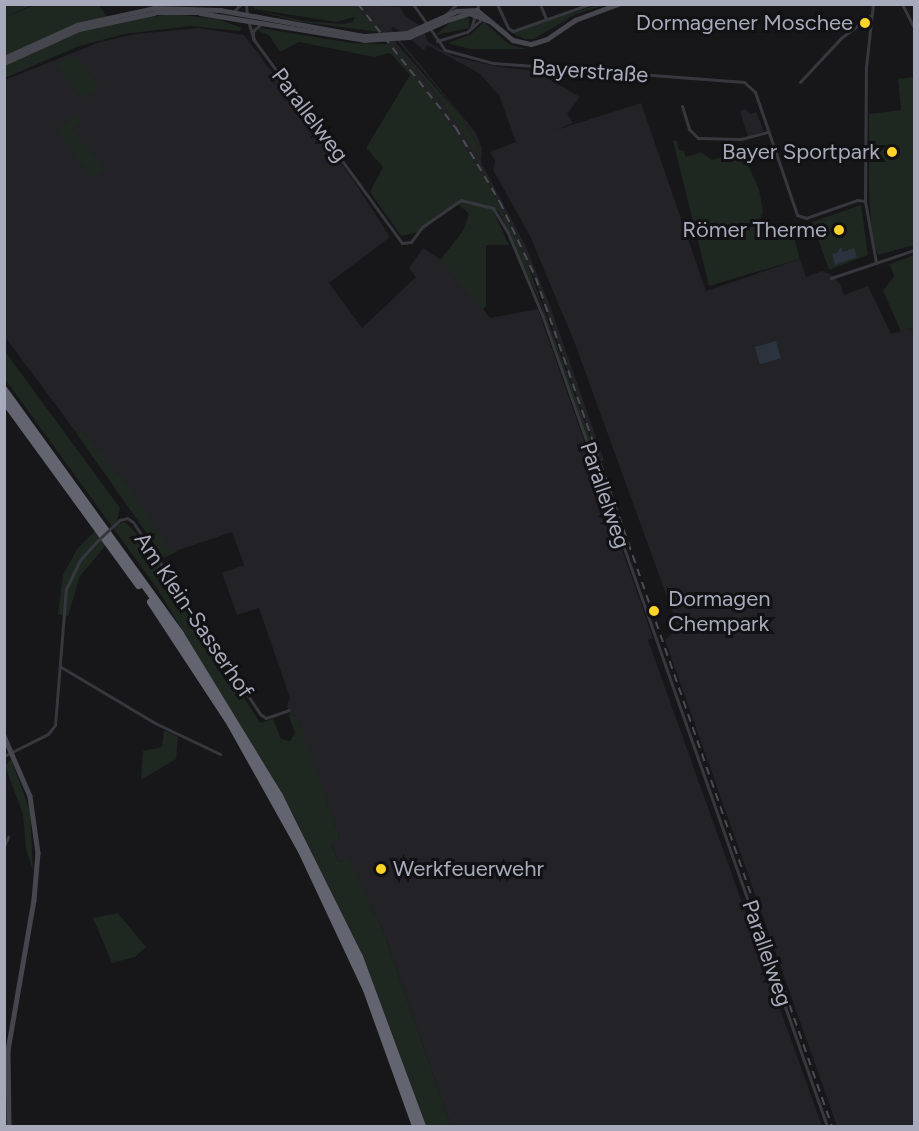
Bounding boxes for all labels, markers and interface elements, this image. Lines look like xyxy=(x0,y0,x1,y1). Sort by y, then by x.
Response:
place label: Dormagener Moschee xyxy=(636,10,853,36)
marker: Dormagener Moschee xyxy=(858,16,872,30)
street label: Bayerstraße xyxy=(531,54,649,88)
street label: Parallelweg xyxy=(266,63,354,167)
place label: Bayer Sportpark xyxy=(722,139,880,165)
marker: Bayer Sportpark xyxy=(885,145,899,159)
place label: Römer Therme xyxy=(682,217,827,243)
marker: Römer Therme xyxy=(832,223,846,237)
street label: Parallelweg xyxy=(574,438,636,552)
street label: Am Klein-Sasserhof xyxy=(129,527,259,703)
place label: Dormagen Chempark xyxy=(668,585,770,636)
marker: Dormagen Chempark xyxy=(645,602,663,620)
place label: Werkfeuerwehr xyxy=(393,856,544,882)
marker: Werkfeuerwehr xyxy=(374,862,388,876)
street label: Parallelweg xyxy=(736,896,798,1010)

